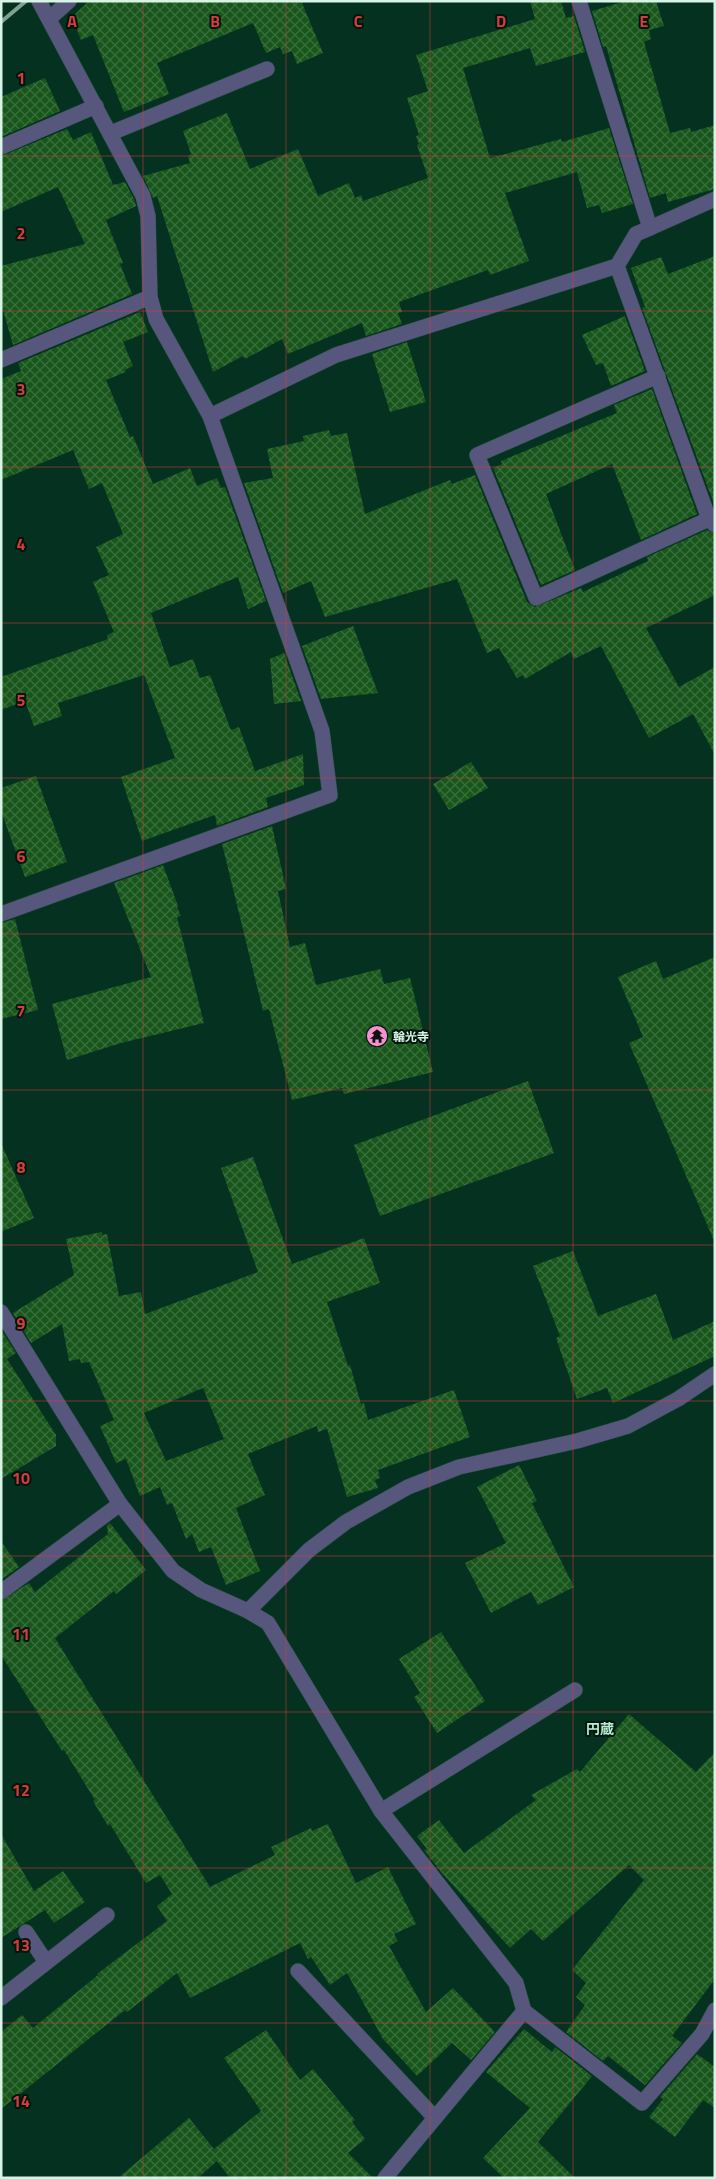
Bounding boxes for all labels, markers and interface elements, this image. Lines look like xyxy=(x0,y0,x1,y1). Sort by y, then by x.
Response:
text: A xyxy=(67,9,77,33)
text: B xyxy=(210,9,220,33)
text: C xyxy=(354,9,363,33)
text: D xyxy=(496,9,506,33)
text: E xyxy=(640,9,649,33)
text: 1 xyxy=(17,66,25,90)
text: 2 xyxy=(17,221,25,245)
text: 3 xyxy=(17,377,25,401)
text: 4 xyxy=(17,532,26,556)
text: 5 xyxy=(17,688,26,712)
text: 6 xyxy=(17,844,26,868)
text: 7 xyxy=(17,999,25,1023)
temple icon: 輪光寺 xyxy=(365,1024,389,1048)
place label: 輪光寺 xyxy=(393,1027,429,1046)
text: 8 xyxy=(17,1155,26,1179)
text: 9 xyxy=(17,1311,26,1335)
text: 10 xyxy=(12,1466,30,1490)
text: 11 xyxy=(12,1622,30,1646)
district label: 円蔵 xyxy=(586,1718,614,1739)
text: 12 xyxy=(12,1778,30,1802)
text: 13 xyxy=(12,1933,30,1957)
text: 14 xyxy=(12,2089,30,2113)

